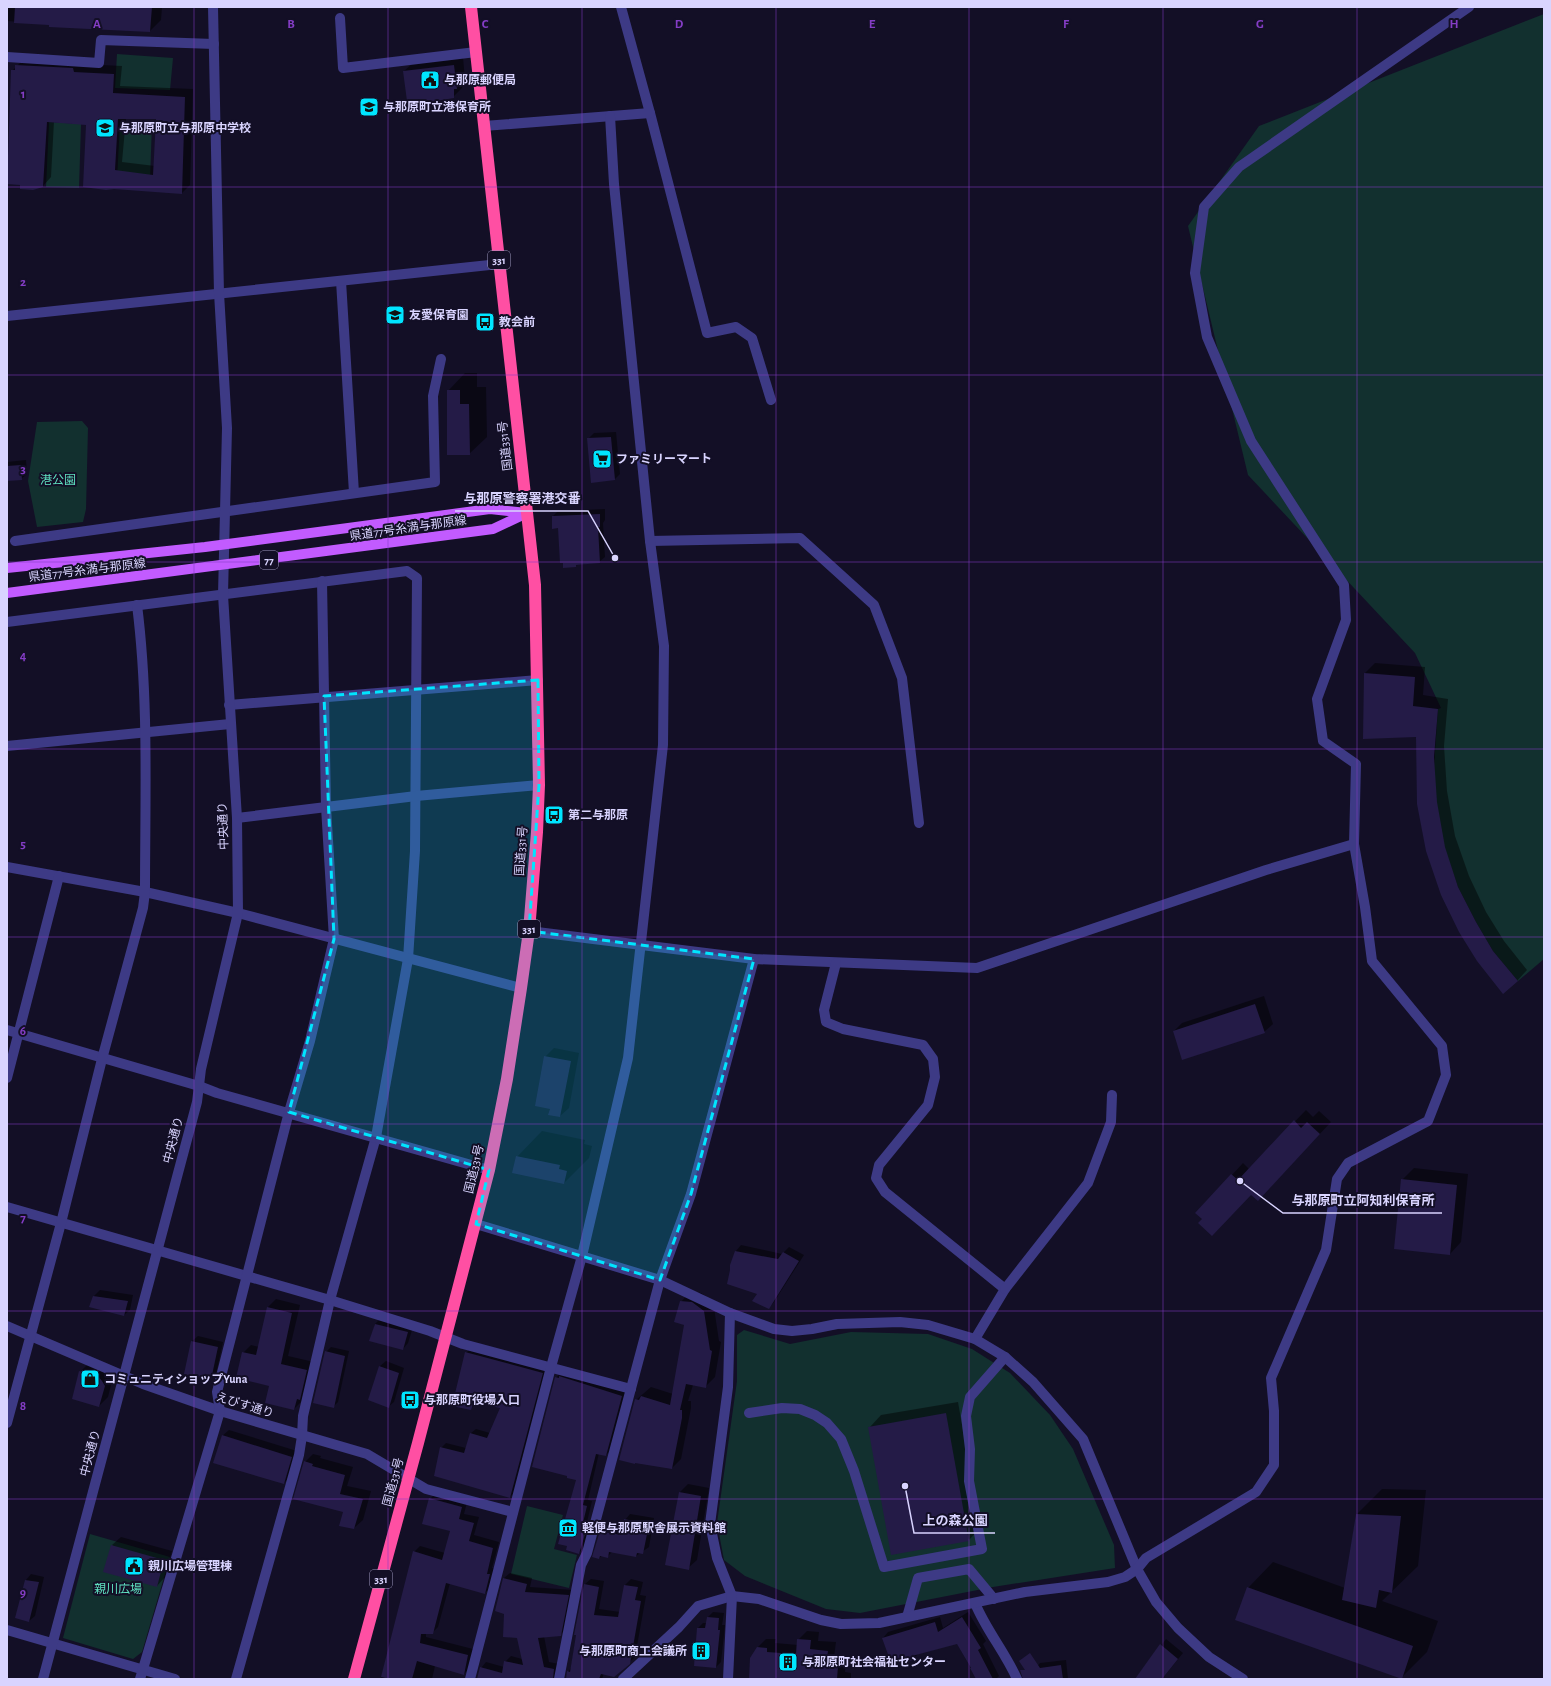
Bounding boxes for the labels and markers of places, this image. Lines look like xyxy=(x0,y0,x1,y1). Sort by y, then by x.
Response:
public building icon: 与那原郵便局 xyxy=(419,69,441,91)
place label: 与那原郵便局 xyxy=(444,73,516,86)
school or university icon: 与那原町立港保育所 xyxy=(358,96,380,118)
place label: 与那原町立港保育所 xyxy=(383,100,491,113)
school or university icon: 与那原町立与那原中学校 xyxy=(94,117,116,139)
place label: 与那原町立与那原中学校 xyxy=(119,121,251,134)
school or university icon: 友愛保育園 xyxy=(384,304,406,326)
place label: 友愛保育園 xyxy=(409,308,469,321)
bus stop icon: 教会前 xyxy=(474,311,496,333)
place label: 教会前 xyxy=(499,315,535,328)
supermarket icon: ファミリーマート xyxy=(591,448,613,470)
place label: ファミリーマート xyxy=(616,453,712,465)
callout: 与那原警察署港交番 xyxy=(455,486,588,511)
bus stop icon: 第二与那原 xyxy=(543,804,565,826)
place label: 第二与那原 xyxy=(568,808,628,821)
callout: 与那原町立阿知利保育所 xyxy=(1283,1188,1442,1213)
shop icon: コミュニティショップYuna xyxy=(79,1368,101,1390)
place label: コミュニティショップYuna xyxy=(104,1373,248,1385)
bus stop icon: 与那原町役場入口 xyxy=(399,1389,421,1411)
place label: 与那原町役場入口 xyxy=(424,1393,520,1406)
callout: 上の森公園 xyxy=(914,1508,995,1533)
museum icon: 軽便与那原駅舎展示資料館 xyxy=(557,1517,579,1539)
place label: 軽便与那原駅舎展示資料館 xyxy=(582,1521,726,1534)
public building icon: 親川広場管理棟 xyxy=(123,1555,145,1577)
place label: 親川広場管理棟 xyxy=(148,1559,232,1572)
building icon: 与那原町商工会議所 xyxy=(690,1640,712,1662)
place label: 与那原町商工会議所 xyxy=(579,1644,687,1657)
building icon: 与那原町社会福祉センター xyxy=(777,1651,799,1673)
place label: 与那原町社会福祉センター xyxy=(802,1655,946,1668)

